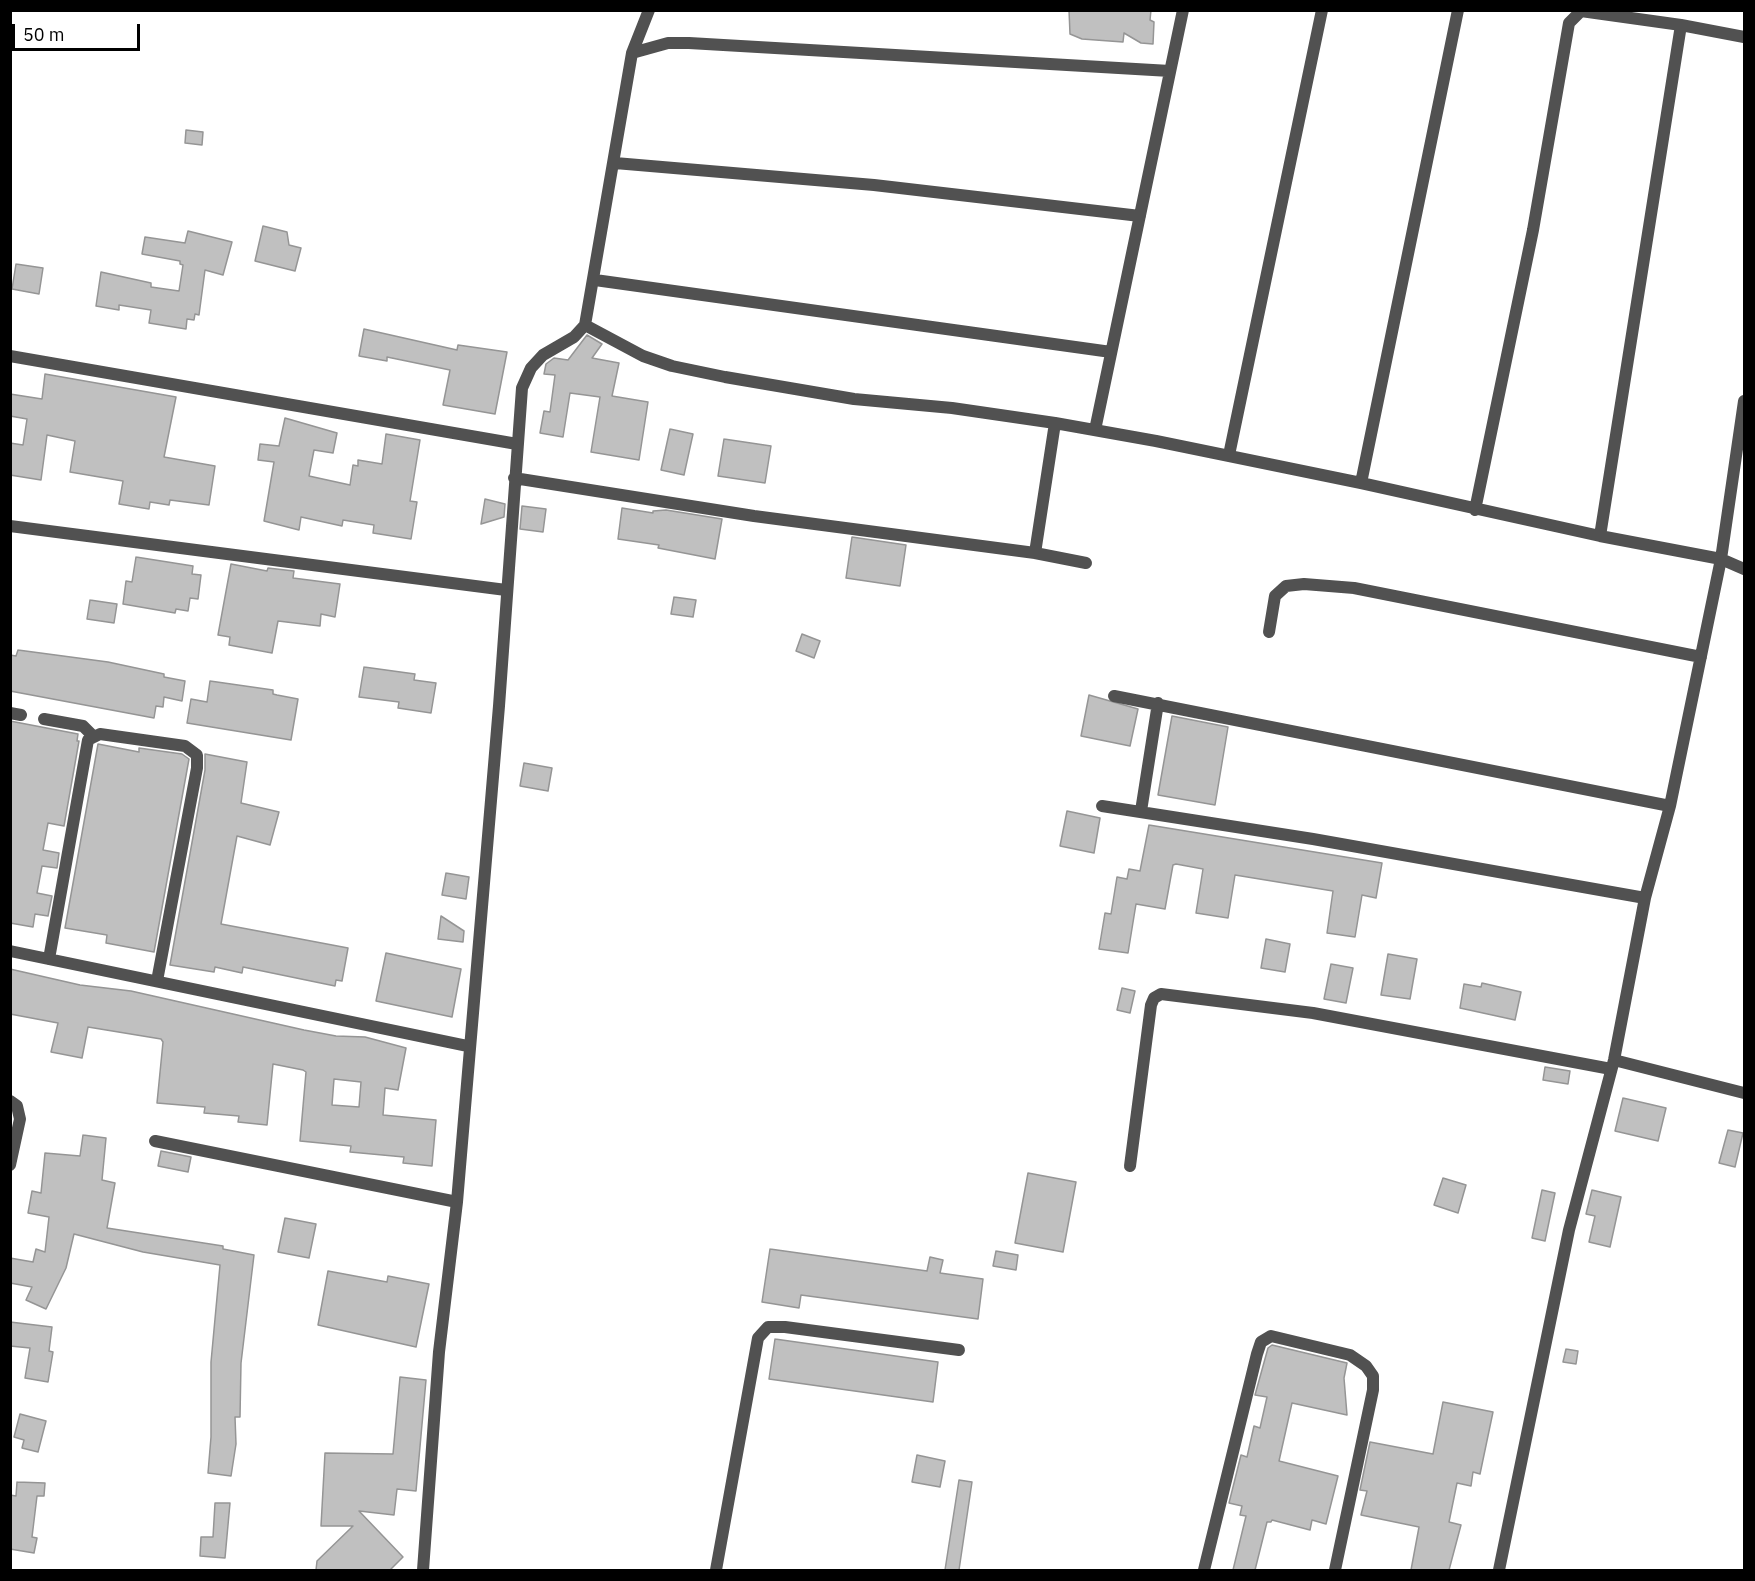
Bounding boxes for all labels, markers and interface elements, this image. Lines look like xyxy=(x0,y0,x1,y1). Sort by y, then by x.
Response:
scale bar xyxy=(15,12,142,50)
text: 50 m xyxy=(23,23,65,46)

